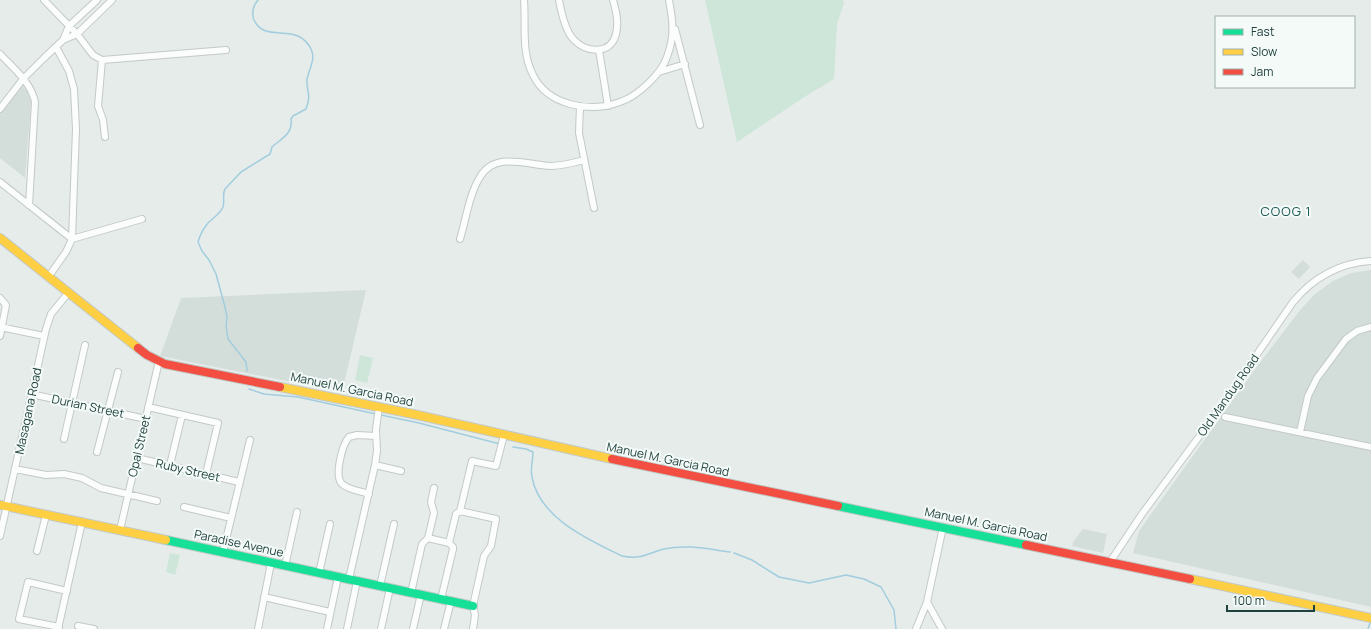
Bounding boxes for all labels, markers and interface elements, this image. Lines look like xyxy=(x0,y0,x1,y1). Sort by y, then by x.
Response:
legend xyxy=(1215,16,1355,88)
text: Fast xyxy=(1251,23,1275,40)
text: Slow xyxy=(1251,43,1277,60)
text: Jam xyxy=(1251,63,1273,80)
district label: COOG 1 xyxy=(1261,202,1311,220)
street label: Old Mandug Road xyxy=(1193,350,1263,440)
street label: Masagana Road xyxy=(11,366,45,456)
street label: Manuel M. Garcia Road xyxy=(289,368,415,410)
street label: Durian Street xyxy=(50,390,126,422)
street label: Opal Street xyxy=(124,413,154,479)
street label: Manuel M. Garcia Road xyxy=(605,438,731,480)
street label: Ruby Street xyxy=(154,454,222,486)
street label: Manuel M. Garcia Road xyxy=(923,503,1049,545)
street label: Paradise Avenue xyxy=(193,525,285,561)
scale bar xyxy=(1227,587,1314,613)
text: 100 m xyxy=(1233,592,1265,609)

